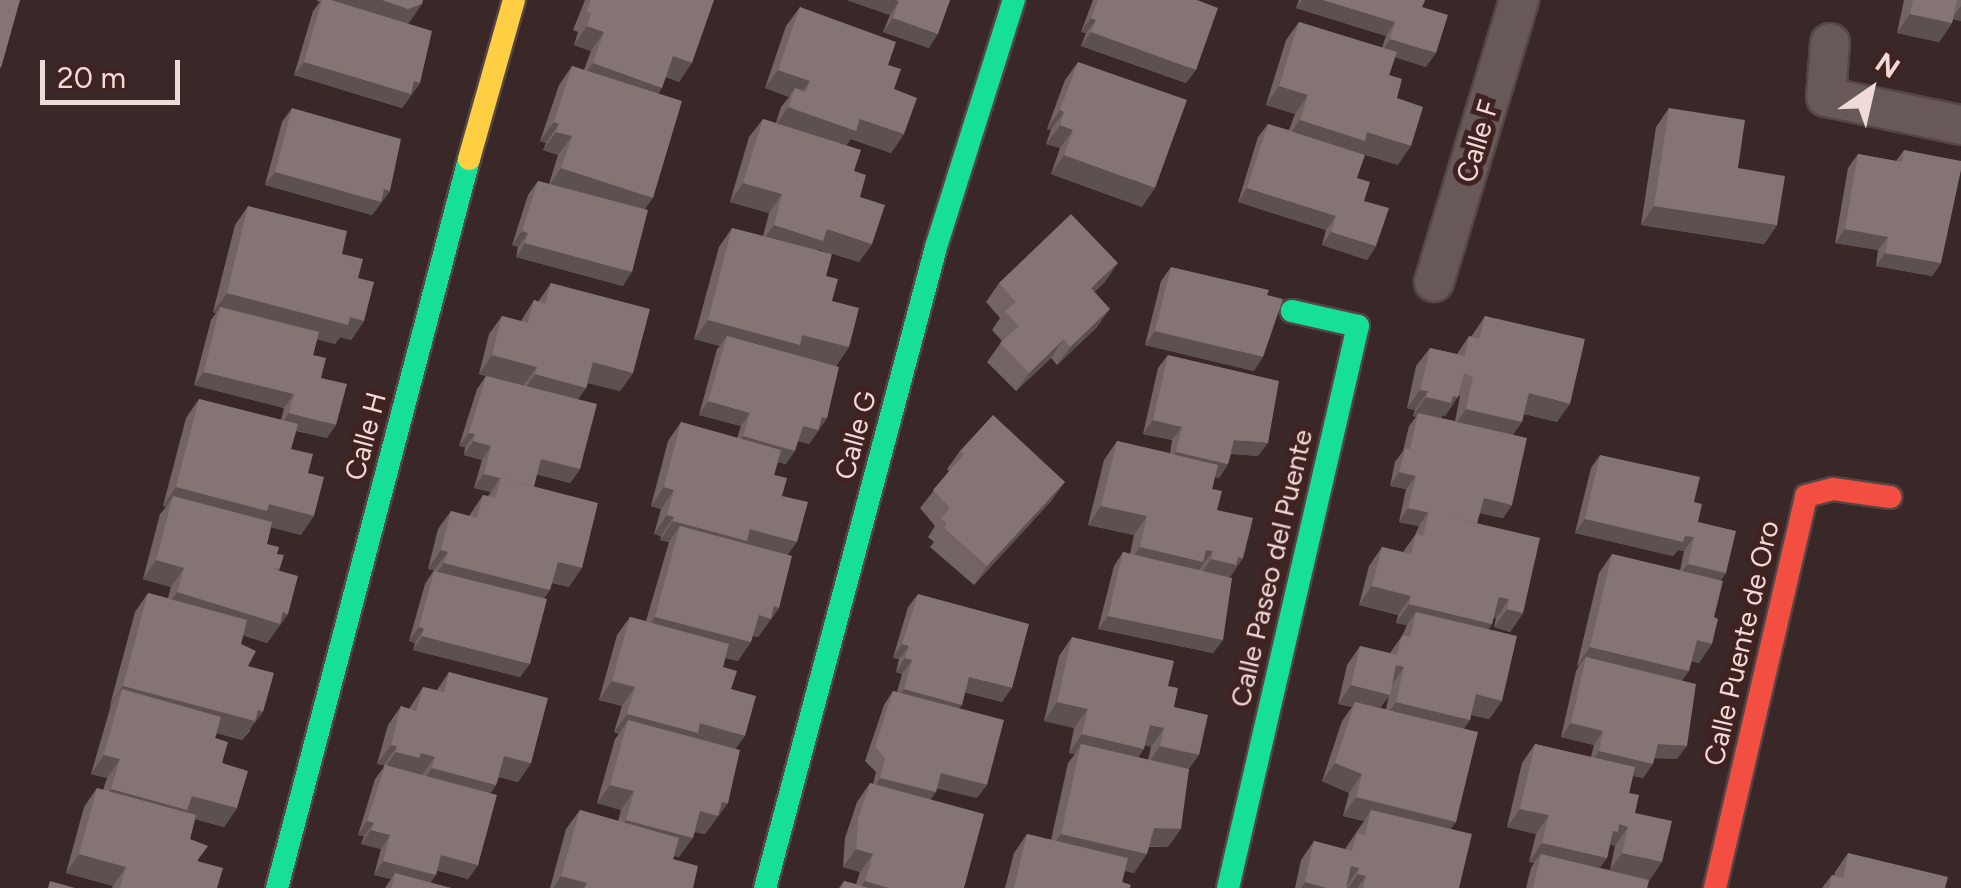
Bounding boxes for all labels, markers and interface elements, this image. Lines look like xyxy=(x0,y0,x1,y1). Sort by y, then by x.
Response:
scale bar xyxy=(45,40,185,102)
north arrow xyxy=(1821,40,1921,140)
text: N xyxy=(1869,45,1906,85)
text: 20 m xyxy=(57,59,126,96)
street label: Calle F xyxy=(1449,96,1505,186)
street label: Calle G xyxy=(827,387,883,483)
street label: Calle H xyxy=(337,388,393,484)
street label: Calle Paseo del Puente xyxy=(1223,426,1319,710)
street label: Calle Puente de Oro xyxy=(1696,517,1786,769)

